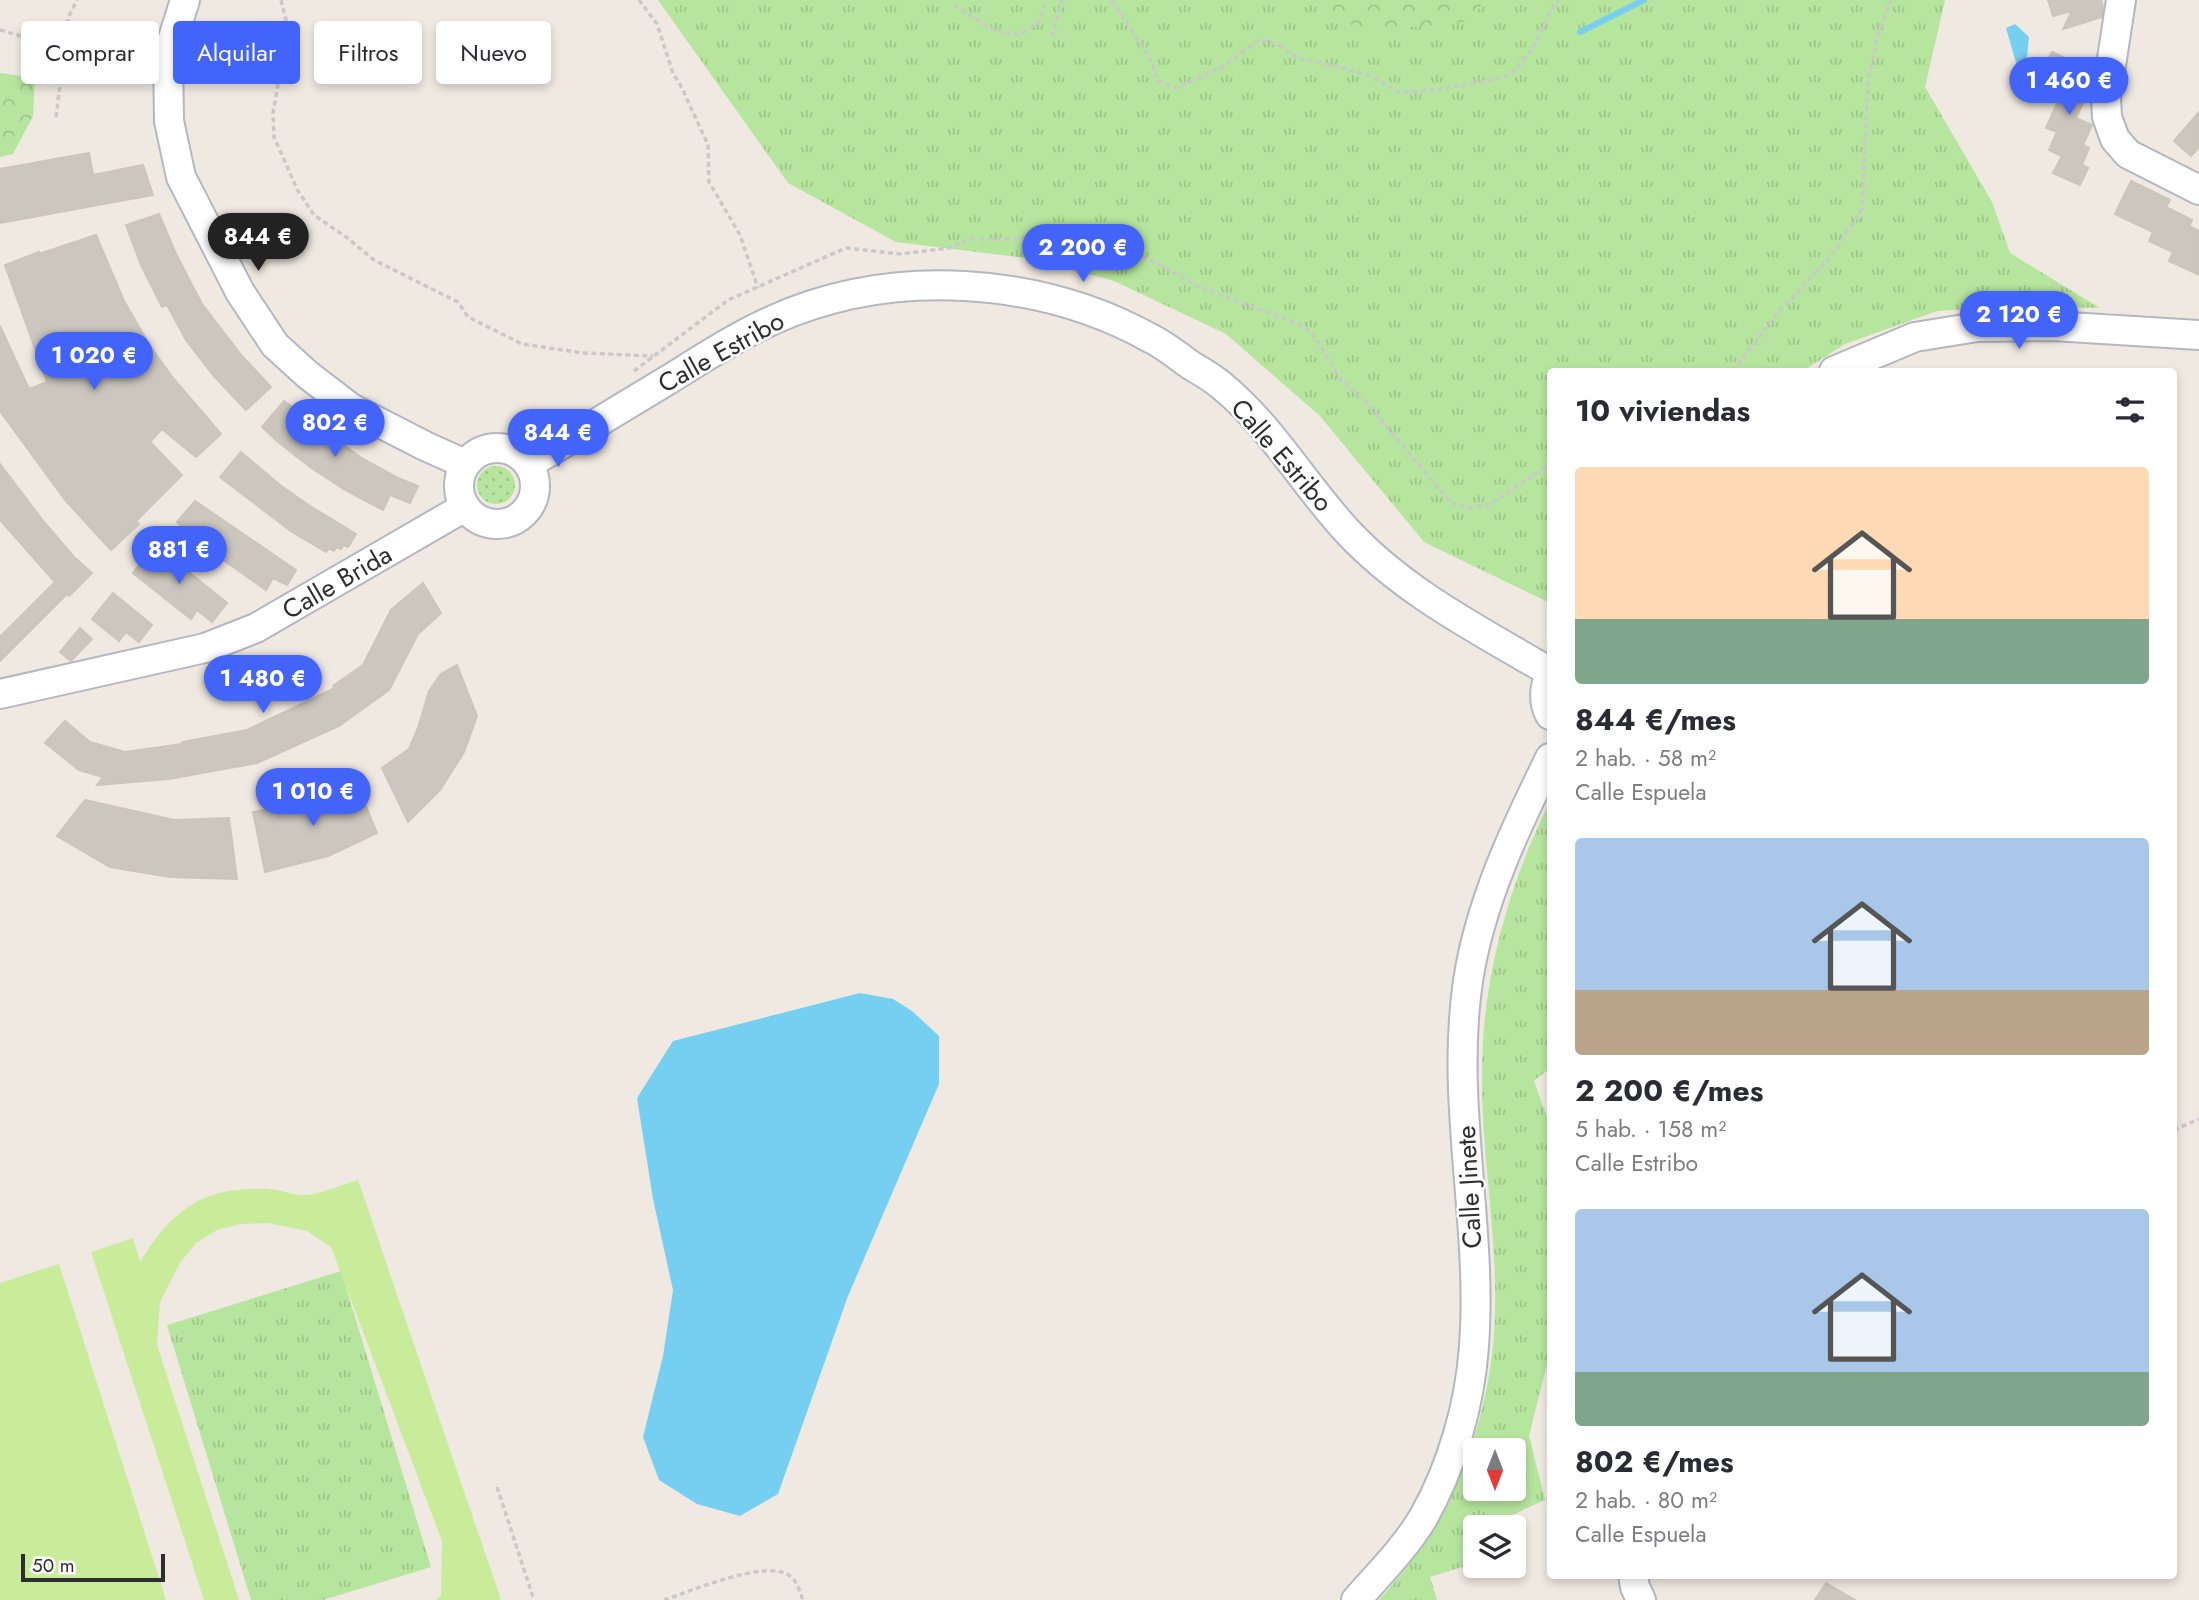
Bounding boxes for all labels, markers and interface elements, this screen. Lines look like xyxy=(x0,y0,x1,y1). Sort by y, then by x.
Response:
chip: Comprar xyxy=(21,21,159,84)
chip: Alquilar xyxy=(173,21,300,84)
chip: Filtros xyxy=(314,21,422,84)
chip: Nuevo xyxy=(436,21,551,84)
pin: 1 460 € xyxy=(2004,58,2134,117)
text: 1 460 € xyxy=(2025,63,2113,97)
pin: 844 € xyxy=(209,214,307,273)
text: 844 € xyxy=(224,219,292,253)
pin: 2 200 € xyxy=(1018,224,1148,284)
text: 2 200 € xyxy=(1038,230,1128,264)
pin: 2 120 € xyxy=(1954,292,2084,351)
text: 2 120 € xyxy=(1976,297,2062,331)
street label: Calle Estribo xyxy=(651,302,791,402)
pin: 1 020 € xyxy=(29,332,159,392)
text: 1 020 € xyxy=(51,338,137,372)
text: 10 viviendas xyxy=(1575,389,1750,432)
street label: Calle Estribo xyxy=(1222,390,1342,520)
icon: filters xyxy=(2111,391,2149,429)
pin: 802 € xyxy=(286,400,384,459)
text: 802 € xyxy=(302,405,368,439)
pin: 844 € xyxy=(509,410,607,469)
text: 844 € xyxy=(524,415,592,449)
icon: home xyxy=(1799,512,1925,638)
pin: 881 € xyxy=(130,526,228,586)
text: 881 € xyxy=(148,532,210,566)
street label: Calle Brida xyxy=(275,535,399,629)
pin: 1 480 € xyxy=(198,656,328,715)
text: 1 480 € xyxy=(220,661,306,695)
text: 844 €/mes xyxy=(1575,698,1736,741)
text: 2 hab. · 58 m² xyxy=(1575,741,1716,775)
pin: 1 010 € xyxy=(248,768,378,828)
text: 1 010 € xyxy=(272,774,354,808)
text: Calle Espuela xyxy=(1575,775,1706,809)
icon: home xyxy=(1799,883,1925,1009)
text: 2 200 €/mes xyxy=(1575,1069,1763,1112)
text: 5 hab. · 158 m² xyxy=(1575,1112,1726,1146)
street label: Calle Jinete xyxy=(1447,1125,1491,1249)
text: Calle Estribo xyxy=(1575,1146,1698,1180)
icon: home xyxy=(1799,1254,1925,1380)
north arrow xyxy=(1463,1438,1526,1502)
map controls xyxy=(1463,1438,1526,1578)
text: 802 €/mes xyxy=(1575,1440,1734,1483)
text: 2 hab. · 80 m² xyxy=(1575,1483,1717,1517)
button: layers xyxy=(1463,1515,1526,1578)
text: Calle Espuela xyxy=(1575,1517,1706,1551)
scale bar xyxy=(21,1551,164,1583)
text: 50 m xyxy=(32,1552,75,1579)

